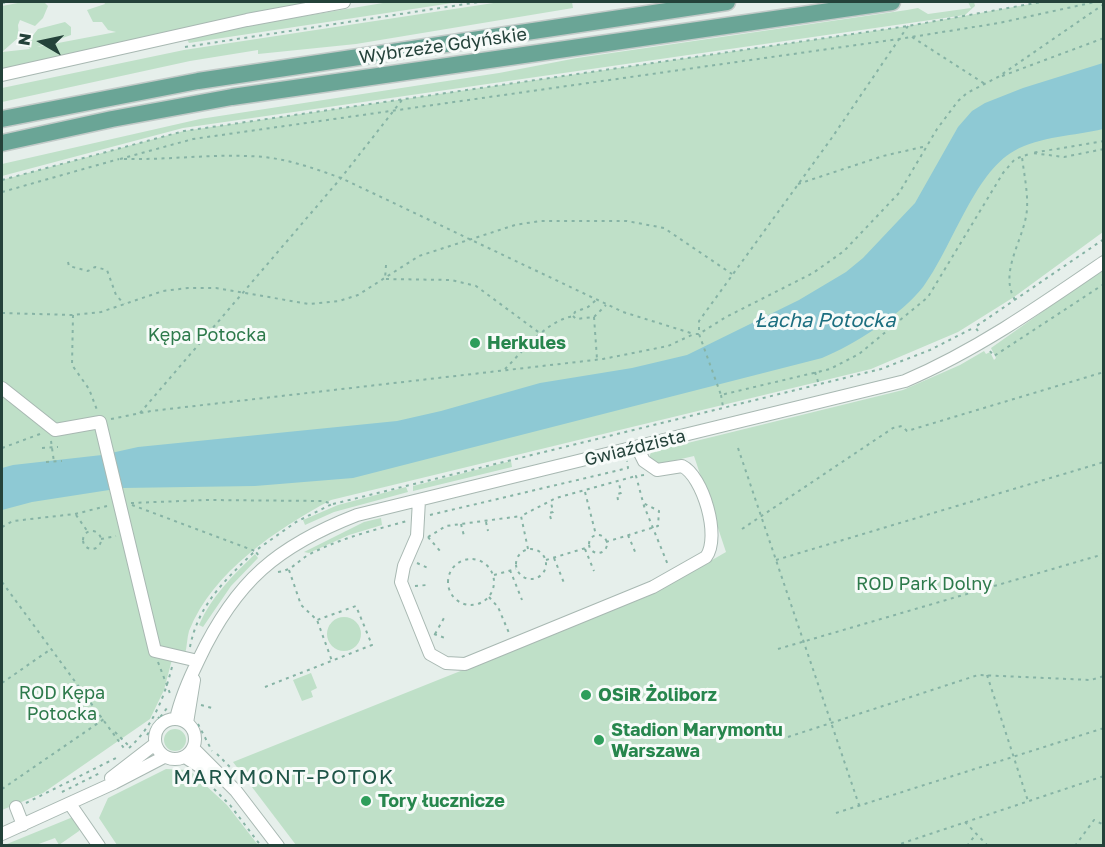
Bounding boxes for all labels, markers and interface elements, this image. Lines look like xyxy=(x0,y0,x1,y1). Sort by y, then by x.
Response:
north arrow xyxy=(12,12,72,72)
street label: Wybrzeże Gdyńskie xyxy=(358,24,528,68)
text: N xyxy=(13,32,35,47)
water label: Łacha Potocka xyxy=(755,309,895,333)
park label: Kępa Potocka xyxy=(148,324,266,346)
place label: Herkules xyxy=(487,332,566,354)
marker: Herkules xyxy=(468,336,482,350)
street label: Gwiaździsta xyxy=(582,425,688,471)
park label: ROD Park Dolny xyxy=(856,573,992,595)
park label: ROD Kępa Potocka xyxy=(19,682,105,724)
place label: OSiR Żoliborz xyxy=(598,684,717,706)
marker: OSiR Żoliborz xyxy=(579,688,593,702)
place label: Stadion Marymontu Warszawa xyxy=(611,719,783,762)
marker: Stadion Marymontu Warszawa xyxy=(592,733,606,747)
district label: MARYMONT-POTOK xyxy=(173,764,395,790)
place label: Tory łucznicze xyxy=(378,790,505,812)
marker: Tory łucznicze xyxy=(359,794,373,808)

